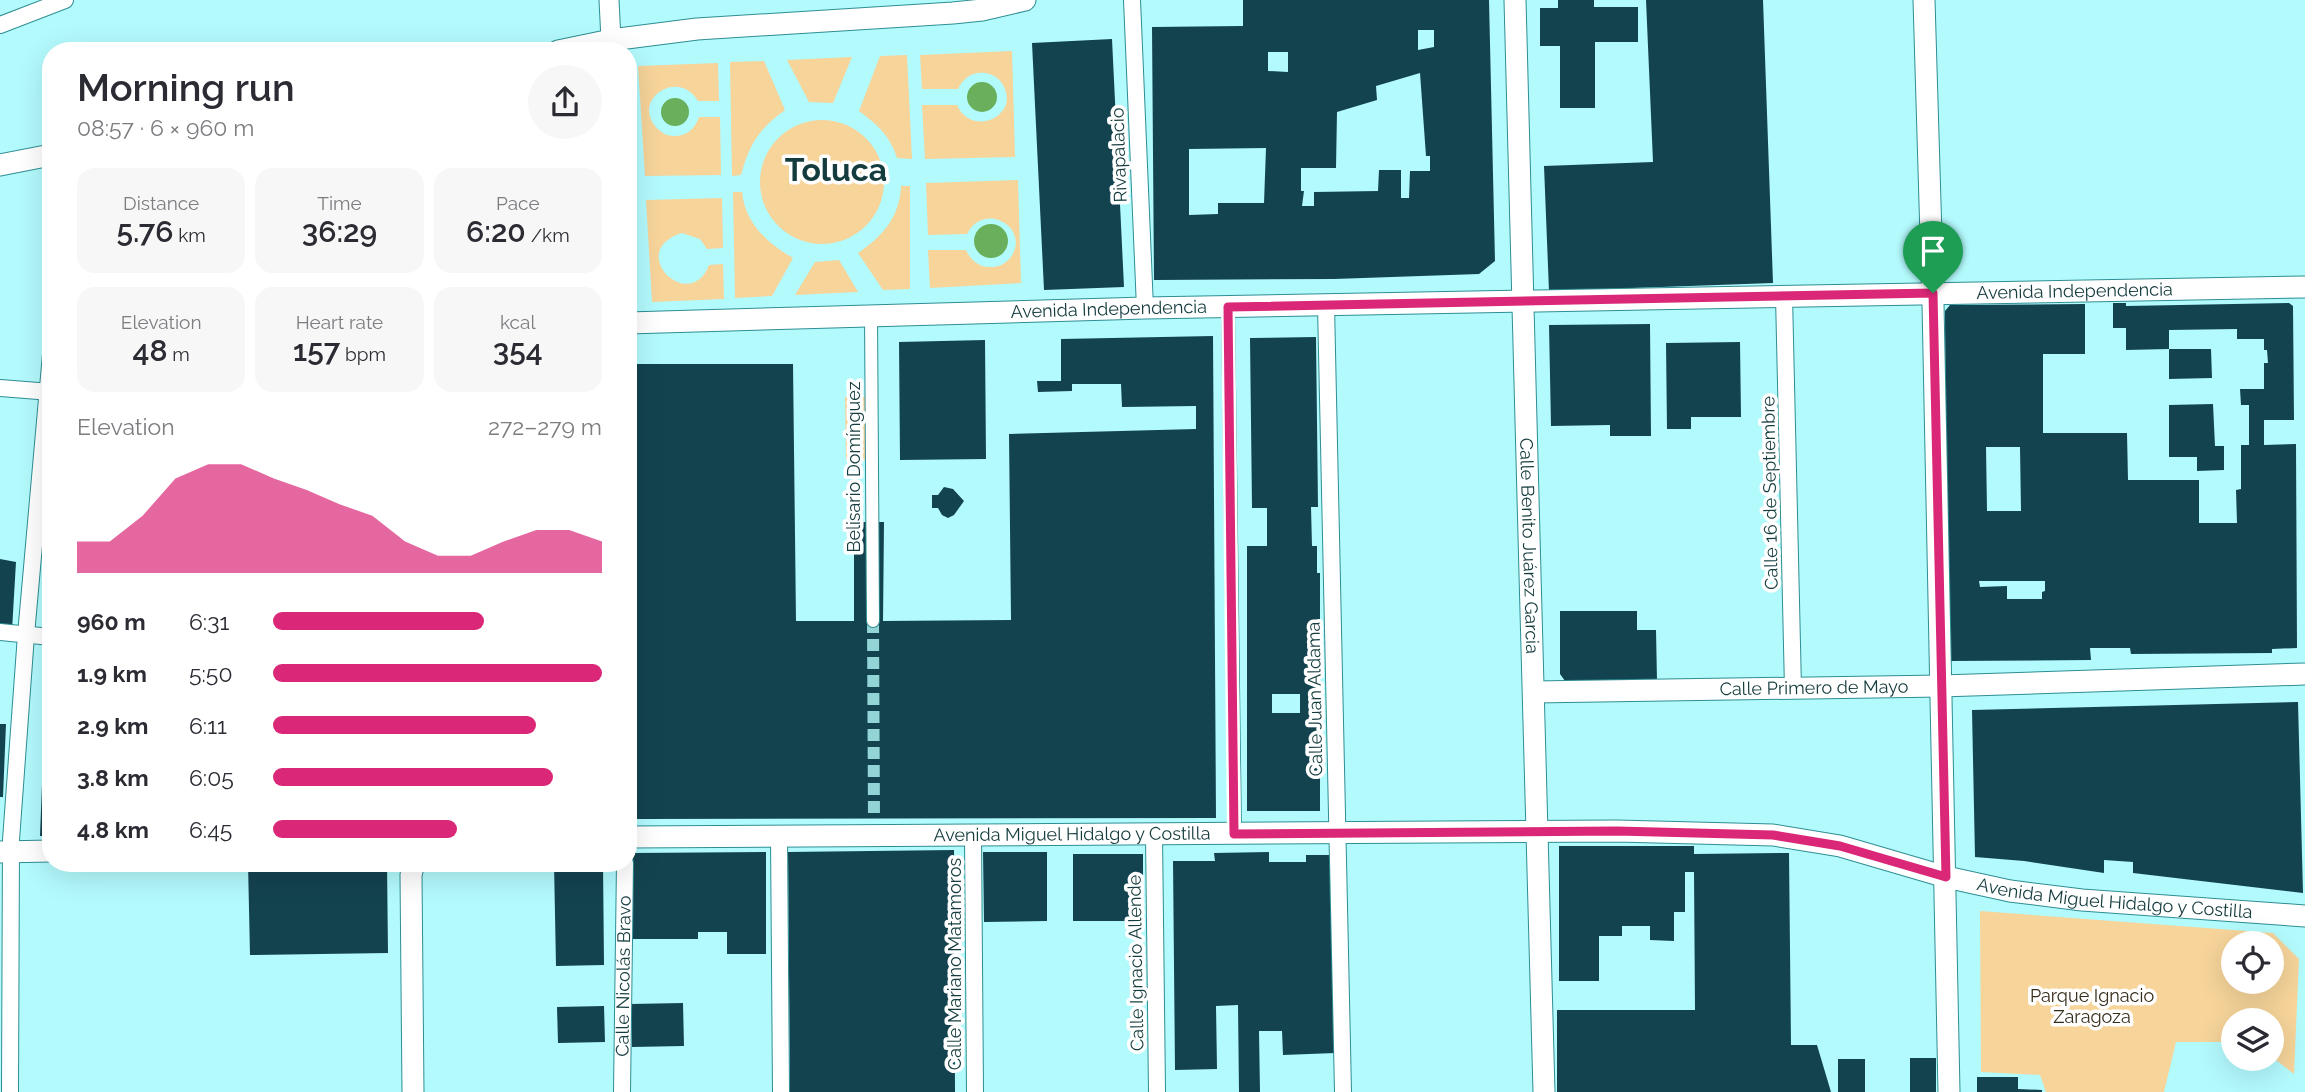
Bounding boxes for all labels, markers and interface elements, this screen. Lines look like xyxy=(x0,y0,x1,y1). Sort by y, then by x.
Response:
text: Morning run xyxy=(77,65,295,110)
button: share xyxy=(528,65,602,139)
street label: Rivapalacio xyxy=(1106,107,1131,203)
text: 08:57 · 6 × 960 m xyxy=(77,114,254,141)
district label: Toluca xyxy=(785,151,887,188)
text: Distance xyxy=(123,192,199,214)
text: Time xyxy=(317,192,362,214)
text: Pace xyxy=(496,192,540,214)
text: 5.76 xyxy=(117,214,173,249)
text: 36:29 xyxy=(302,214,377,249)
text: 6:20 xyxy=(466,214,526,249)
pin xyxy=(1903,221,1963,293)
text: km xyxy=(173,224,206,246)
text: /km xyxy=(526,224,570,246)
icon: arrive xyxy=(1914,232,1952,270)
street label: Avenida Independencia xyxy=(1976,278,2173,303)
street label: Avenida Independencia xyxy=(1010,296,1207,322)
text: Elevation xyxy=(121,311,202,333)
text: Heart rate xyxy=(296,311,383,333)
text: kcal xyxy=(500,311,536,333)
text: 48 xyxy=(133,333,167,368)
text: 157 xyxy=(293,333,340,368)
text: 354 xyxy=(493,333,543,368)
text: m xyxy=(167,343,190,365)
text: bpm xyxy=(340,343,386,365)
street label: Belisario Domínguez xyxy=(843,381,864,553)
street label: Calle 16 de Septiembre xyxy=(1757,395,1782,590)
text: Elevation xyxy=(77,413,175,440)
text: 272–279 m xyxy=(488,413,602,440)
street label: Calle Benito Juárez Garcia xyxy=(1516,437,1543,654)
text: 960 m xyxy=(77,608,146,635)
text: 6:31 xyxy=(189,608,229,635)
street label: Calle Juan Aldama xyxy=(1303,622,1326,777)
text: 1.9 km xyxy=(77,660,147,687)
text: 5:50 xyxy=(189,660,232,687)
street label: Calle Primero de Mayo xyxy=(1719,675,1909,699)
text: 2.9 km xyxy=(77,712,148,739)
text: 6:11 xyxy=(189,712,227,739)
text: 3.8 km xyxy=(77,764,149,791)
text: 6:05 xyxy=(189,764,234,791)
text: 4.8 km xyxy=(77,816,149,843)
text: 6:45 xyxy=(189,816,232,843)
street label: Avenida Miguel Hidalgo y Costilla xyxy=(933,822,1211,845)
street label: Calle Mariano Matamoros xyxy=(944,857,965,1070)
street label: Avenida Miguel Hidalgo y Costilla xyxy=(1975,873,2253,922)
street label: Calle Ignacio Allende xyxy=(1123,874,1148,1051)
street label: Calle Nicolás Bravo xyxy=(611,895,635,1057)
map controls xyxy=(2221,931,2284,1071)
button: locate xyxy=(2221,931,2284,994)
park label: Parque Ignacio Zaragoza xyxy=(2030,985,2154,1027)
button: layers xyxy=(2221,1008,2284,1071)

